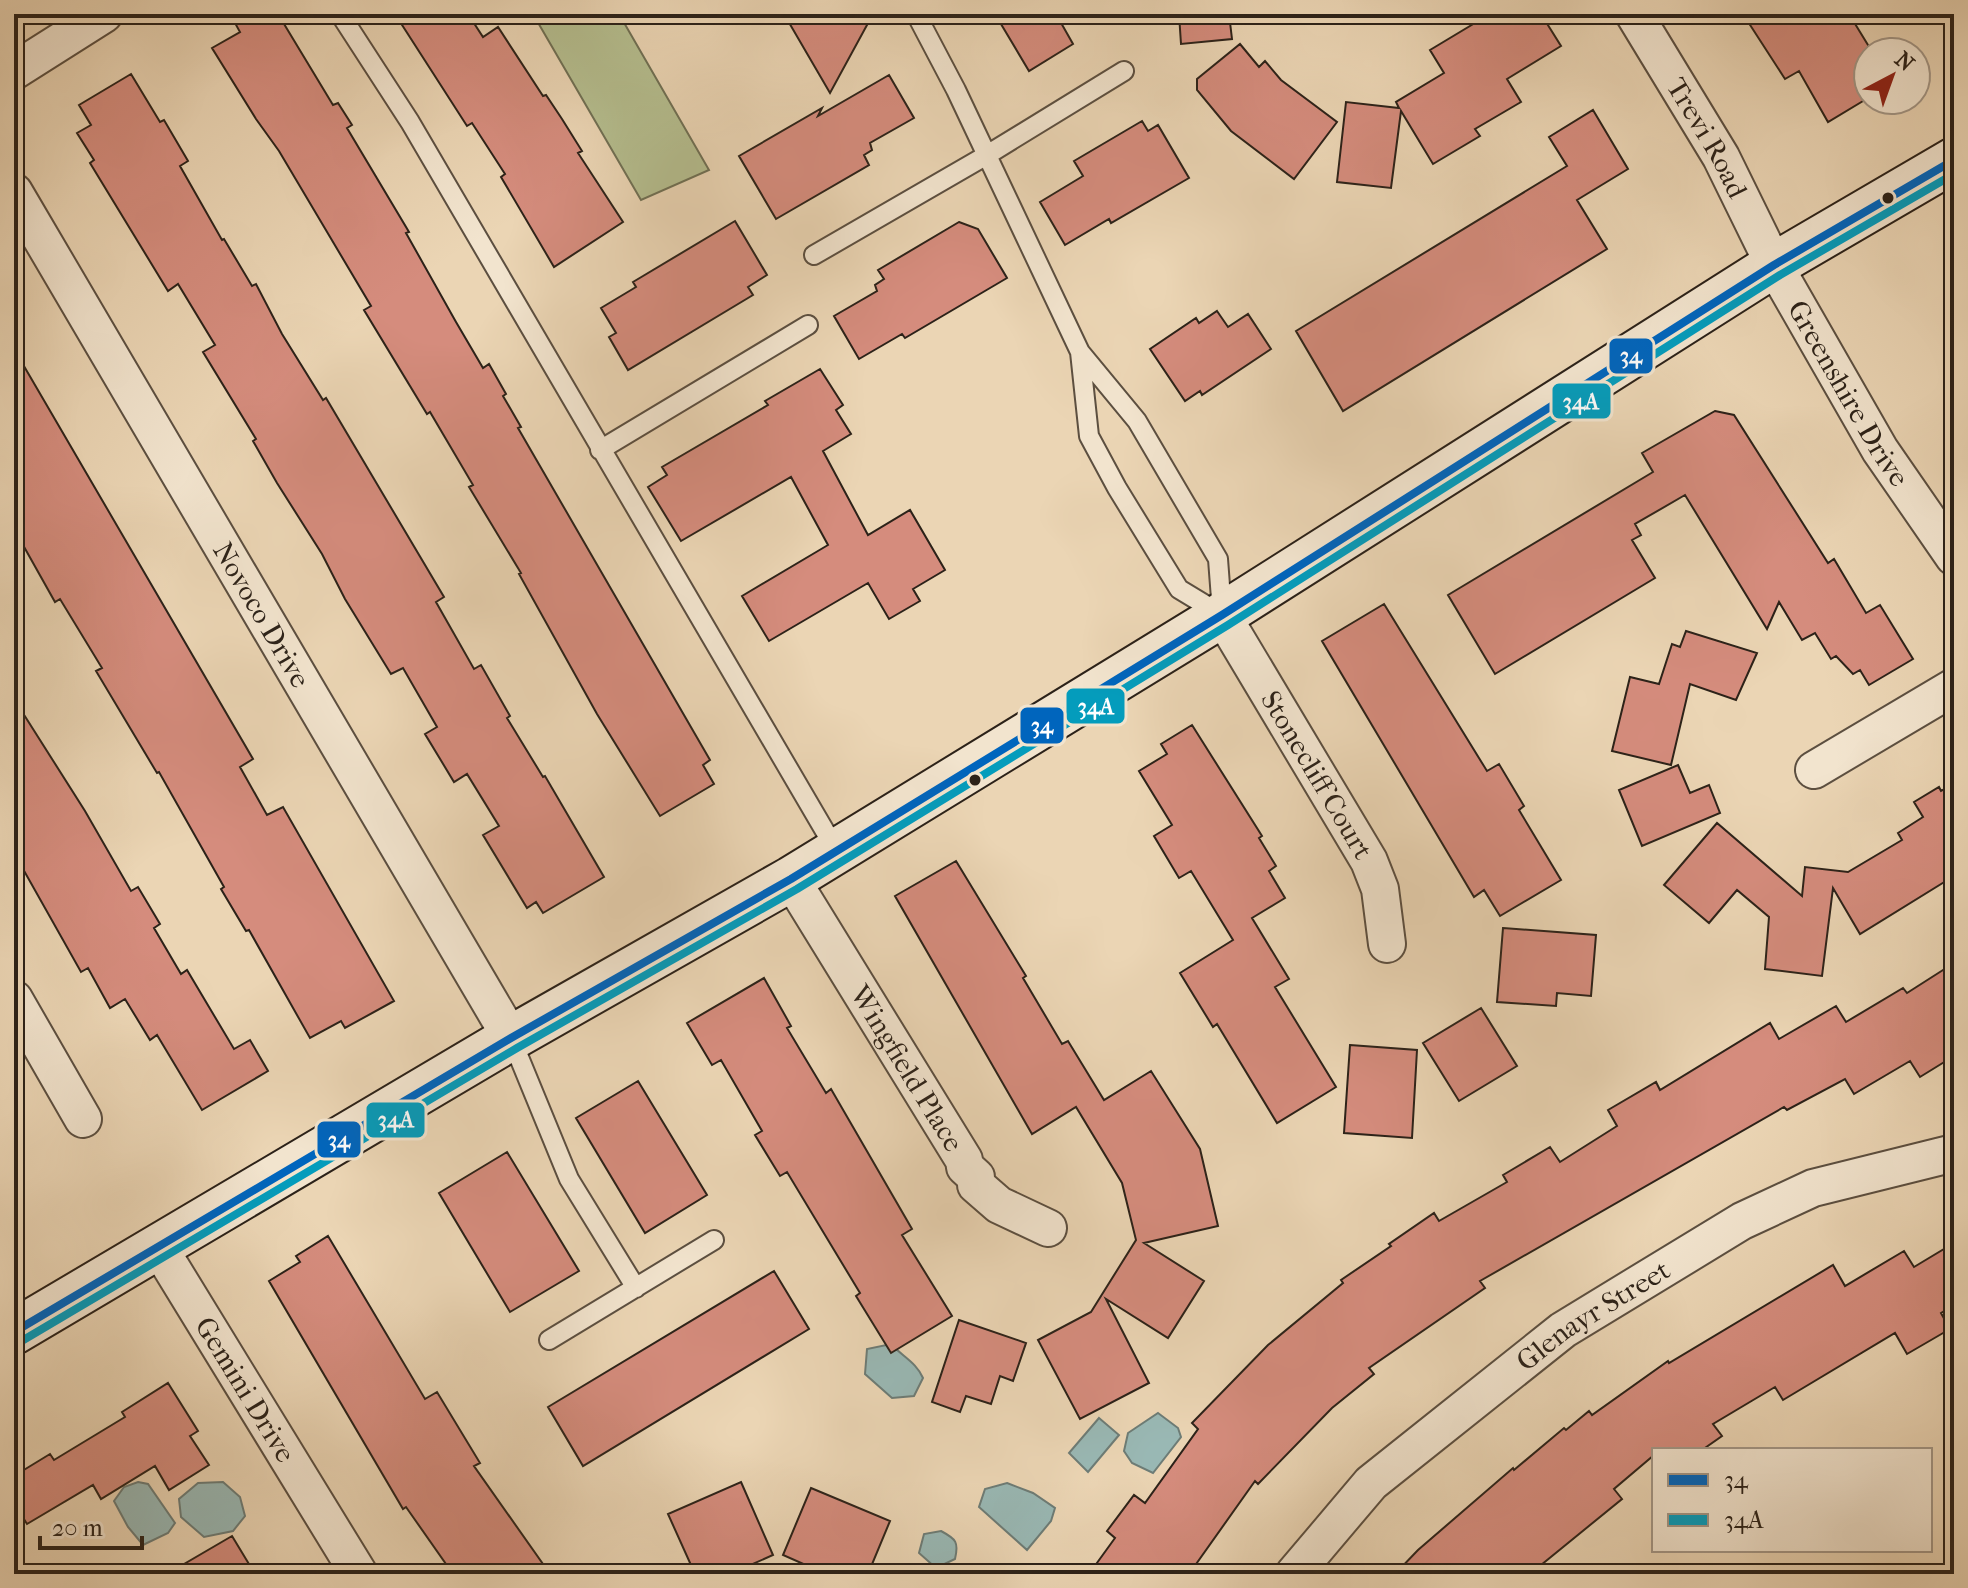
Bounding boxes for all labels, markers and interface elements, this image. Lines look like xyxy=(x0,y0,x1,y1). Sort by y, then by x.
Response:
north arrow xyxy=(1852,36,1932,116)
text: N xyxy=(1890,46,1920,77)
street label: Trevi Road xyxy=(1660,72,1755,204)
unlabelled marker xyxy=(1880,190,1896,206)
street label: Greenshire Drive xyxy=(1781,294,1916,492)
line badge: 34 xyxy=(1608,337,1654,375)
text: 34 xyxy=(1620,343,1643,369)
line badge: 34A xyxy=(1551,382,1612,420)
text: 34A xyxy=(1563,389,1600,415)
street label: Novoco Drive xyxy=(207,536,318,693)
street label: Stonecliff Court xyxy=(1255,685,1380,865)
line badge: 34A xyxy=(1065,687,1126,725)
text: 34A xyxy=(1078,694,1115,720)
line badge: 34 xyxy=(1019,706,1065,745)
text: 34 xyxy=(1031,713,1054,739)
unlabelled marker xyxy=(967,772,983,788)
street label: Wingfield Place xyxy=(843,978,971,1157)
line badge: 34A xyxy=(365,1101,426,1139)
text: 34A xyxy=(378,1107,415,1133)
line badge: 34 xyxy=(316,1120,362,1159)
text: 34 xyxy=(328,1127,351,1153)
street label: Glenayr Street xyxy=(1510,1253,1676,1377)
street label: Gemini Drive xyxy=(189,1311,303,1468)
legend xyxy=(1652,1448,1932,1552)
text: 34 xyxy=(1724,1466,1749,1494)
scale bar xyxy=(40,1500,142,1550)
text: 34A xyxy=(1724,1506,1764,1534)
text: 20 m xyxy=(52,1514,103,1542)

